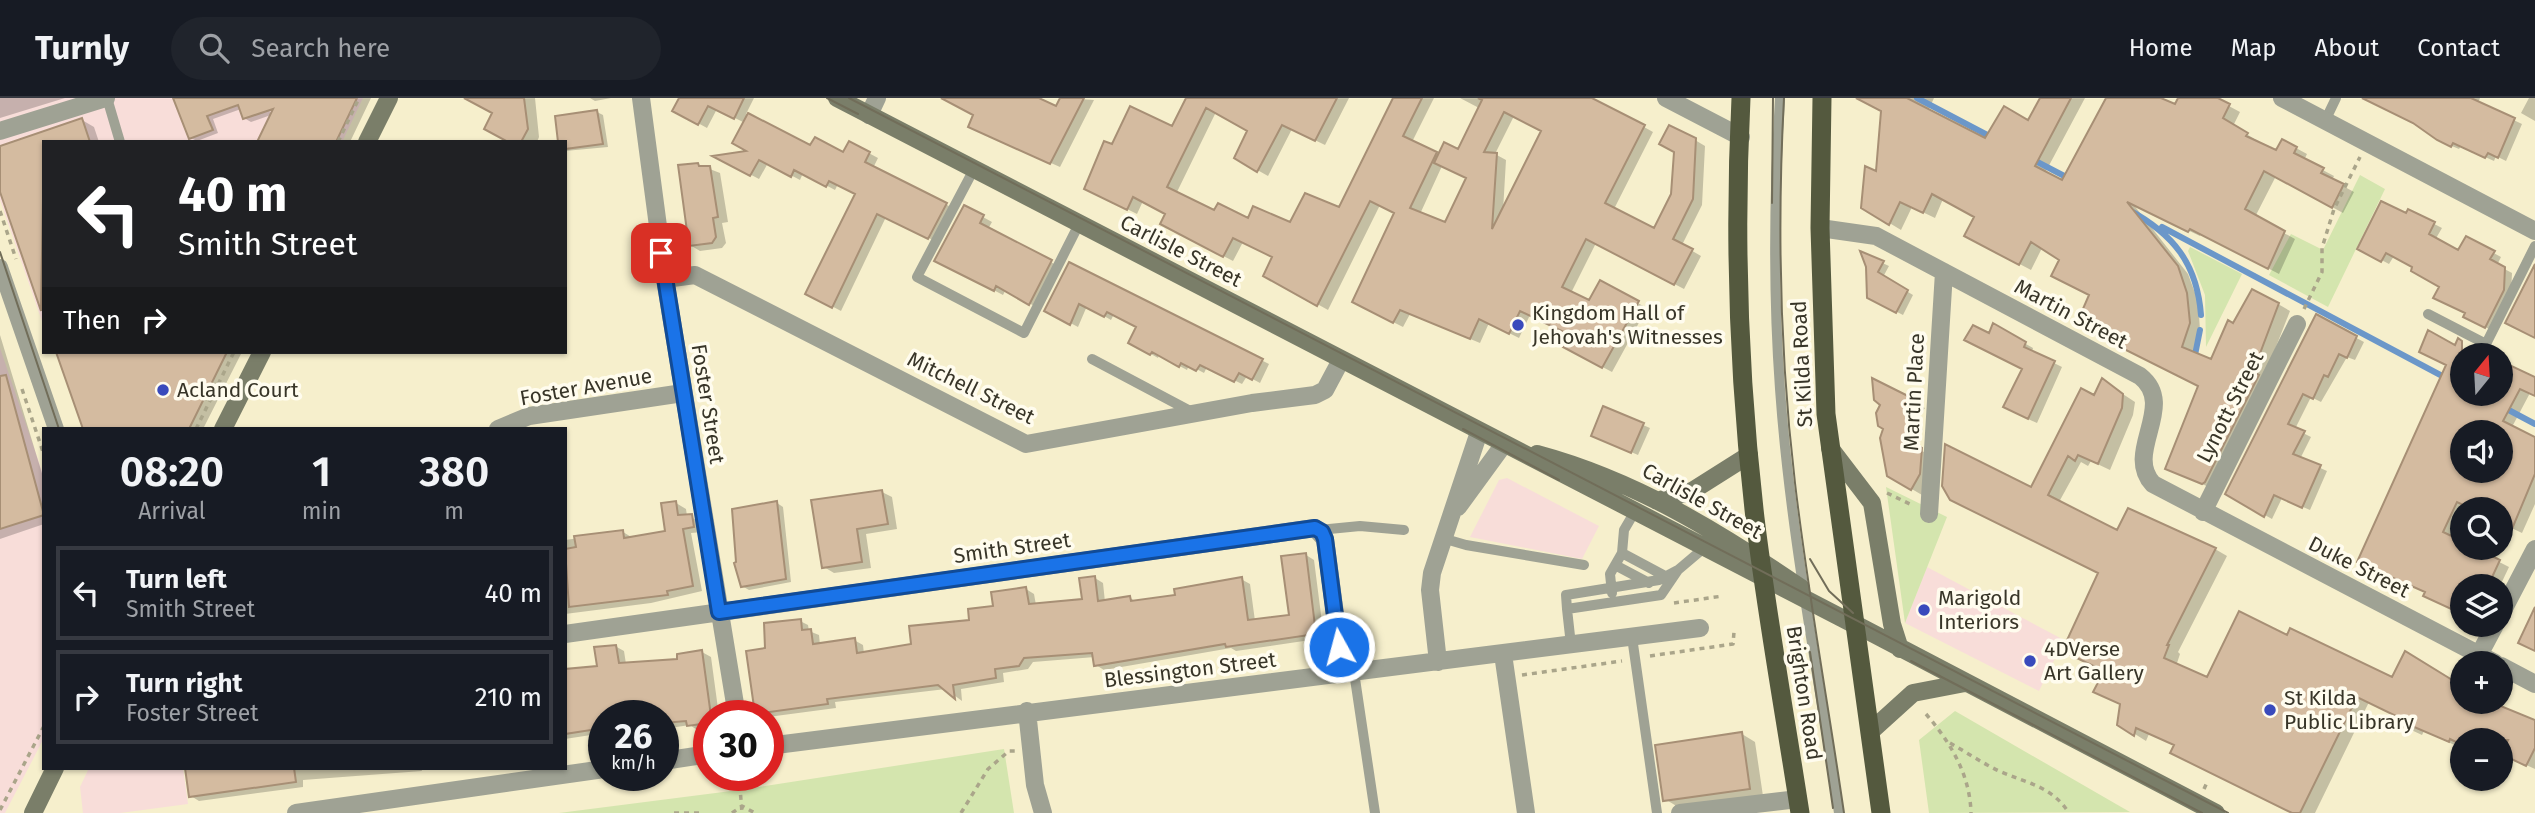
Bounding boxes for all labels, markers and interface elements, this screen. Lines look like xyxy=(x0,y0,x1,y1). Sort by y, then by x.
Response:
search box xyxy=(171,17,661,80)
text: Turnly xyxy=(35,28,129,68)
icon: search xyxy=(195,29,233,67)
text: Search here xyxy=(251,33,390,64)
text: Home xyxy=(2129,34,2193,62)
text: Map xyxy=(2231,34,2277,62)
text: About xyxy=(2315,34,2379,62)
text: Contact xyxy=(2417,34,2500,62)
text: 40 m xyxy=(178,165,287,224)
icon: left xyxy=(63,168,154,259)
street label: Carlisle Street xyxy=(1116,209,1247,293)
pin xyxy=(631,223,691,283)
text: Smith Street xyxy=(178,225,358,263)
icon: arrive xyxy=(642,234,680,272)
street label: Martin Street xyxy=(2010,273,2132,355)
place label: Kingdom Hall of Jehovah's Witnesses xyxy=(1532,300,1723,350)
street label: St Kilda Road xyxy=(1786,300,1818,428)
icon: right xyxy=(135,301,173,339)
text: Then xyxy=(63,305,121,336)
marker: Kingdom Hall of Jehovah's Witnesses xyxy=(1510,317,1526,333)
street label: Martin Place xyxy=(1898,333,1930,451)
street label: Foster Street xyxy=(686,342,730,466)
north arrow xyxy=(2450,343,2513,406)
map controls xyxy=(2450,343,2513,791)
street label: Mitchell Street xyxy=(903,346,1039,430)
street label: Lynott Street xyxy=(2191,347,2269,467)
street label: Foster Avenue xyxy=(518,363,654,411)
place label: Acland Court xyxy=(177,377,299,403)
marker: Acland Court xyxy=(155,382,171,398)
button: sound xyxy=(2450,420,2513,483)
text: 08:20 xyxy=(120,447,224,497)
text: 1 xyxy=(312,447,331,497)
text: 380 xyxy=(419,447,489,497)
street label: Carlisle Street xyxy=(1638,457,1767,545)
text: Arrival xyxy=(138,497,206,525)
text: min xyxy=(302,497,341,525)
text: m xyxy=(444,497,464,525)
button: search xyxy=(2450,497,2513,560)
street label: Smith Street xyxy=(952,527,1073,569)
street label: Duke Street xyxy=(2304,530,2414,604)
text: Turn left xyxy=(126,564,227,595)
icon: left xyxy=(67,574,105,612)
button: layers xyxy=(2450,574,2513,637)
text: 40 m xyxy=(484,578,542,609)
place label: Marigold Interiors xyxy=(1938,585,2021,635)
text: Smith Street xyxy=(126,595,255,623)
marker: Marigold Interiors xyxy=(1916,602,1932,618)
position arrow xyxy=(1302,610,1376,684)
street label: Brighton Road xyxy=(1781,624,1827,762)
place label: 4DVerse Art Gallery xyxy=(2044,636,2145,686)
street label: Blessington Street xyxy=(1102,646,1278,693)
button: + xyxy=(2450,651,2513,714)
marker: 4DVerse Art Gallery xyxy=(2022,653,2038,669)
text: Turn right xyxy=(126,668,243,699)
icon: right xyxy=(67,678,105,716)
text: 210 m xyxy=(475,682,542,713)
place label: St Kilda Public Library xyxy=(2284,685,2415,735)
text: Foster Street xyxy=(126,699,259,727)
speed limit sign: 30 xyxy=(693,700,784,791)
marker: St Kilda Public Library xyxy=(2262,702,2278,718)
text: 26 xyxy=(615,715,652,757)
button: − xyxy=(2450,728,2513,791)
text: km/h xyxy=(611,752,656,774)

